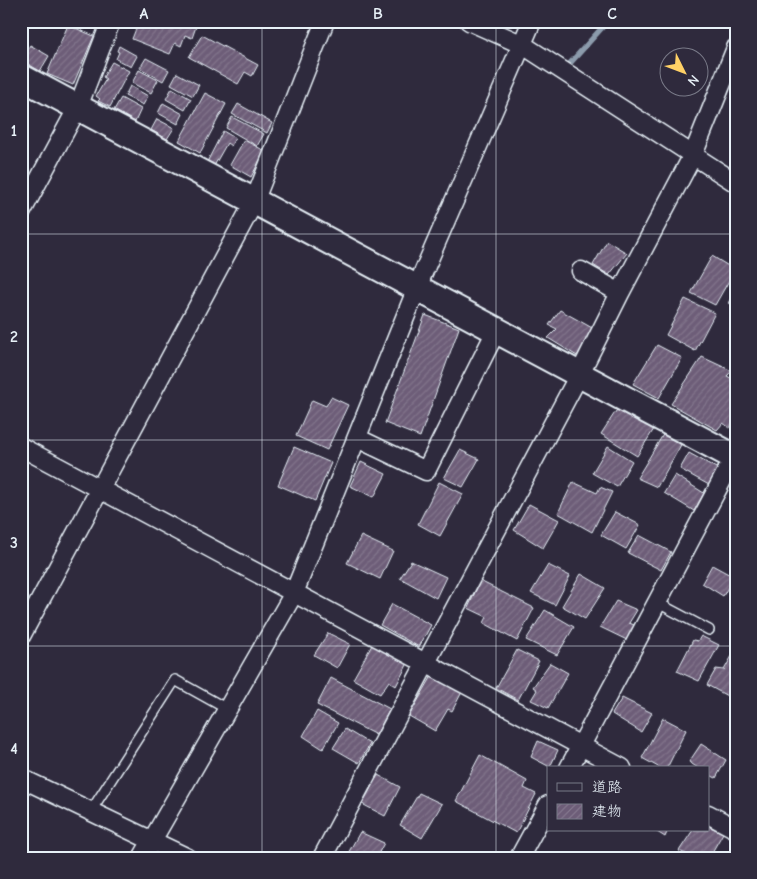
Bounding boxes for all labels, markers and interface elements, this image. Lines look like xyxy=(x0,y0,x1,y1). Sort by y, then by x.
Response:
text: A xyxy=(140,5,149,23)
text: B xyxy=(373,5,383,23)
text: C xyxy=(607,5,617,23)
north arrow xyxy=(660,48,710,98)
text: N xyxy=(684,71,703,89)
text: 1 xyxy=(11,122,17,140)
text: 2 xyxy=(10,328,18,346)
text: 3 xyxy=(10,534,18,552)
text: 4 xyxy=(10,740,18,758)
legend xyxy=(547,766,710,832)
text: 道路 xyxy=(592,778,622,796)
text: 建物 xyxy=(592,802,622,820)

